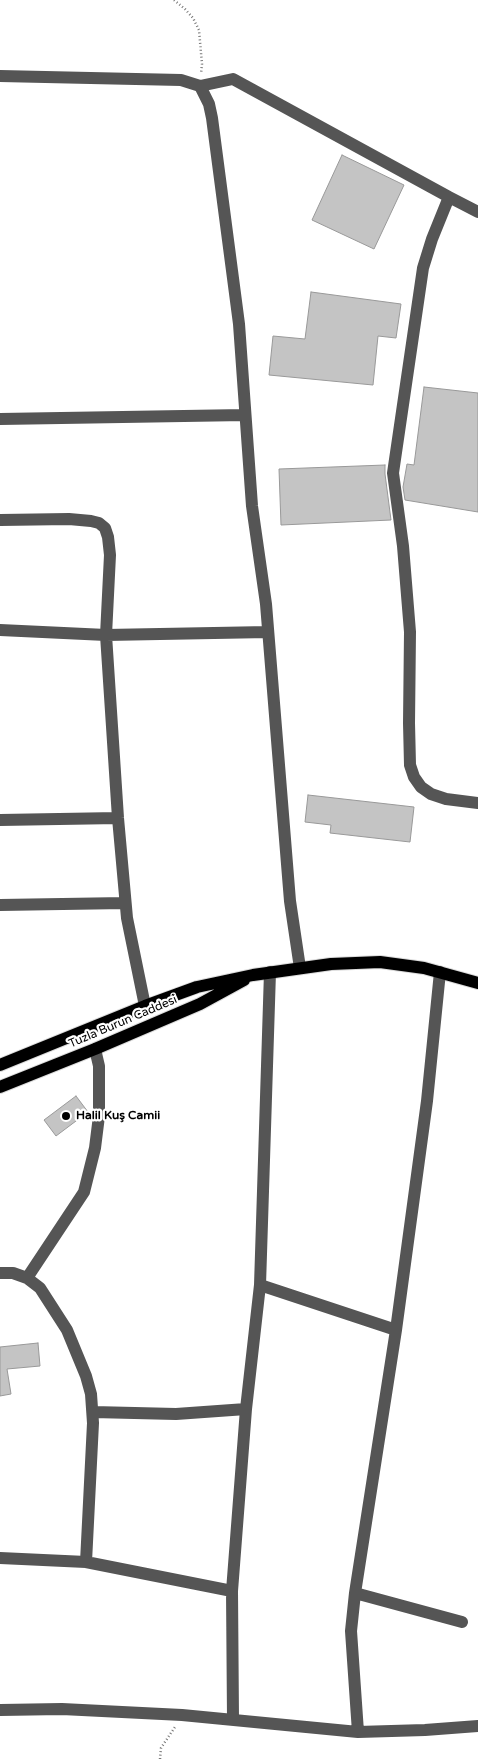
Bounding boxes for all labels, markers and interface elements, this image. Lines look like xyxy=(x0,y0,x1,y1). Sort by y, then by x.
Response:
street label: Tuzla Burun Caddesi xyxy=(67,993,179,1051)
place label: Halil Kuş Camii xyxy=(76,1109,160,1123)
marker: Halil Kuş Camii xyxy=(60,1110,72,1122)

